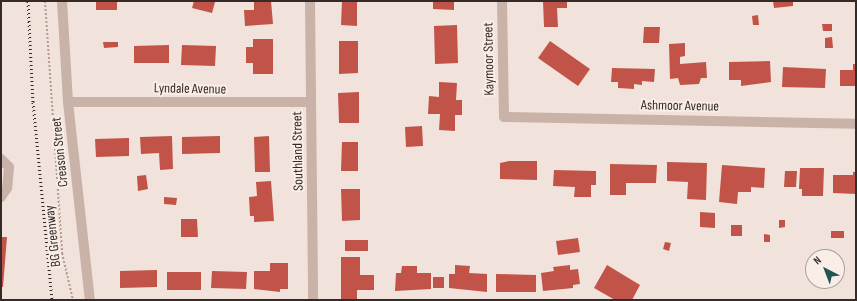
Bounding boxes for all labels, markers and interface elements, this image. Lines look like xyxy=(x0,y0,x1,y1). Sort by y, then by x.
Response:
street label: Kaymoor Street xyxy=(480,22,498,96)
street label: Lyndale Avenue xyxy=(154,80,226,98)
street label: Ashmoor Avenue xyxy=(641,97,719,115)
street label: Southland Street xyxy=(289,111,307,191)
street label: Creason Street xyxy=(48,116,72,188)
street label: BG Greenway xyxy=(41,204,65,268)
north arrow xyxy=(805,249,845,289)
text: N xyxy=(811,254,824,267)

